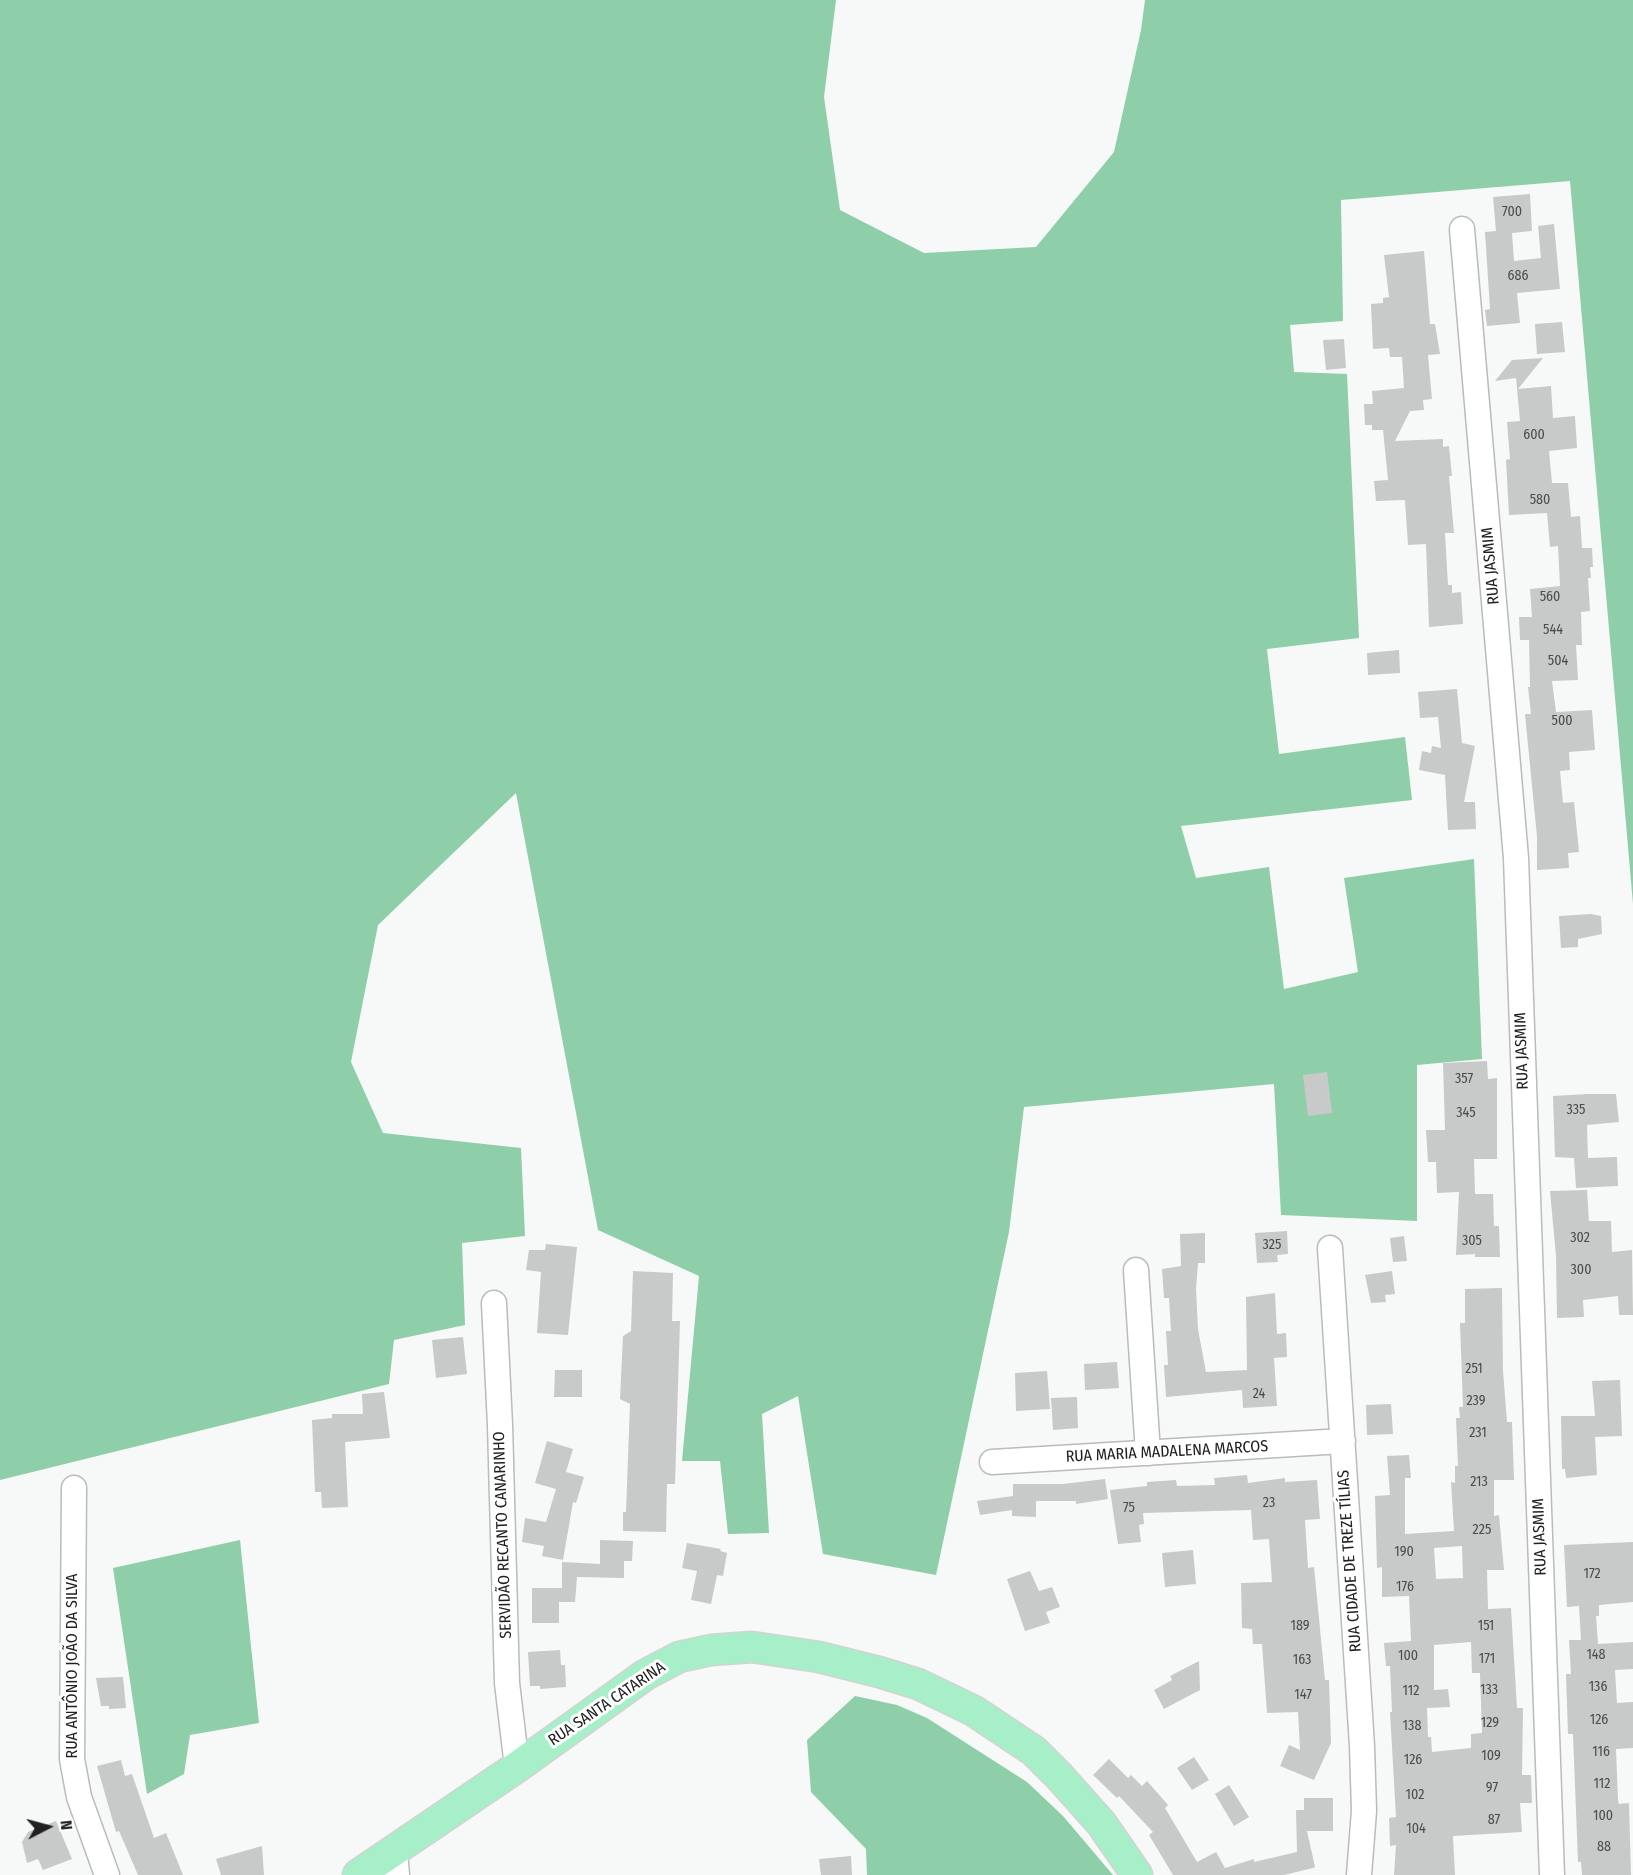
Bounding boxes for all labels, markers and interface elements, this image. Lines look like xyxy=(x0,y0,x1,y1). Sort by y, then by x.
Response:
house number: 700 xyxy=(1502,204,1522,220)
house number: 686 xyxy=(1508,268,1528,284)
house number: 600 xyxy=(1523,427,1545,443)
house number: 580 xyxy=(1530,492,1550,508)
street label: RUA JASMIM xyxy=(1478,527,1504,605)
house number: 560 xyxy=(1540,589,1560,605)
house number: 544 xyxy=(1543,622,1563,638)
house number: 504 xyxy=(1548,653,1568,669)
house number: 500 xyxy=(1551,713,1573,729)
street label: RUA JASMIM xyxy=(1511,1012,1533,1090)
house number: 357 xyxy=(1455,1071,1473,1087)
house number: 335 xyxy=(1566,1102,1586,1118)
house number: 345 xyxy=(1456,1105,1476,1121)
house number: 302 xyxy=(1570,1230,1590,1246)
house number: 305 xyxy=(1462,1233,1482,1249)
house number: 325 xyxy=(1263,1237,1281,1253)
house number: 300 xyxy=(1571,1262,1591,1278)
house number: 251 xyxy=(1465,1361,1483,1377)
house number: 24 xyxy=(1253,1386,1265,1402)
house number: 239 xyxy=(1466,1393,1486,1409)
house number: 231 xyxy=(1469,1425,1487,1441)
street label: SERVIDÃO RECANTO CANARINHO xyxy=(490,1431,516,1639)
street label: RUA MARIA MADALENA MARCOS xyxy=(1065,1437,1269,1467)
street label: RUA CIDADE DE TREZE TÍLIAS xyxy=(1334,1469,1366,1653)
house number: 213 xyxy=(1470,1474,1488,1490)
house number: 23 xyxy=(1263,1495,1275,1511)
street label: RUA JASMIM xyxy=(1529,1498,1551,1576)
house number: 75 xyxy=(1123,1500,1135,1516)
house number: 225 xyxy=(1473,1522,1491,1538)
house number: 190 xyxy=(1394,1544,1414,1560)
house number: 172 xyxy=(1583,1566,1601,1582)
street label: RUA ANTÔNIO JOÃO DA SILVA xyxy=(63,1574,83,1758)
house number: 176 xyxy=(1396,1579,1414,1595)
house number: 189 xyxy=(1290,1618,1310,1634)
house number: 151 xyxy=(1478,1618,1494,1634)
house number: 148 xyxy=(1586,1647,1606,1663)
house number: 100 xyxy=(1398,1648,1418,1664)
house number: 171 xyxy=(1479,1651,1495,1667)
house number: 163 xyxy=(1293,1652,1311,1668)
street label: RUA SANTA CATARINA xyxy=(545,1658,669,1750)
house number: 136 xyxy=(1589,1679,1607,1695)
house number: 133 xyxy=(1480,1682,1498,1698)
house number: 112 xyxy=(1403,1683,1419,1699)
house number: 147 xyxy=(1294,1687,1312,1703)
house number: 126 xyxy=(1590,1712,1608,1728)
house number: 129 xyxy=(1481,1715,1499,1731)
house number: 138 xyxy=(1403,1718,1421,1734)
house number: 116 xyxy=(1592,1744,1610,1760)
house number: 109 xyxy=(1481,1748,1501,1764)
house number: 126 xyxy=(1404,1752,1422,1768)
house number: 112 xyxy=(1594,1776,1610,1792)
house number: 97 xyxy=(1486,1780,1498,1796)
house number: 102 xyxy=(1406,1787,1424,1803)
north arrow xyxy=(18,1797,78,1857)
house number: 100 xyxy=(1593,1808,1613,1824)
house number: 87 xyxy=(1488,1812,1500,1828)
text: N xyxy=(56,1819,76,1831)
house number: 104 xyxy=(1406,1821,1426,1837)
house number: 88 xyxy=(1597,1839,1611,1855)

